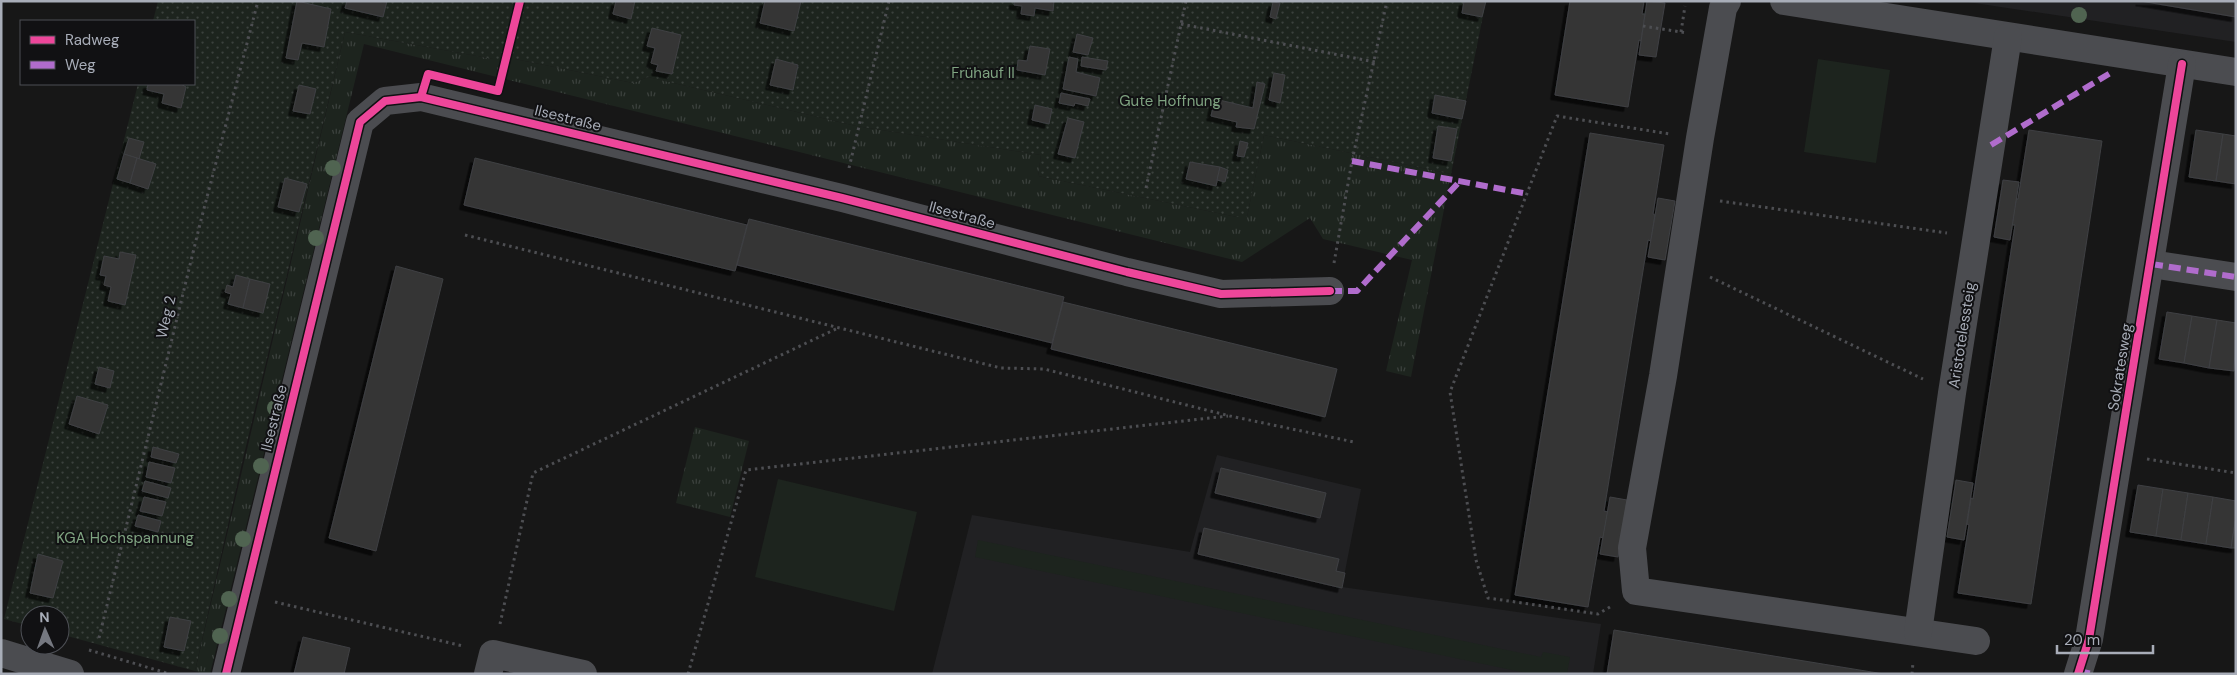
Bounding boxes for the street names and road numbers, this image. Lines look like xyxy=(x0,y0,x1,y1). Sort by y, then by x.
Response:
street label: Ilsestraße xyxy=(533,100,603,136)
street label: Ilsestraße xyxy=(927,197,997,233)
street label: Aristotelessteig xyxy=(1944,280,1980,390)
street label: Weg 2 xyxy=(151,294,181,340)
street label: Sokratesweg xyxy=(2103,322,2137,412)
street label: Ilsestraße xyxy=(256,383,292,453)

